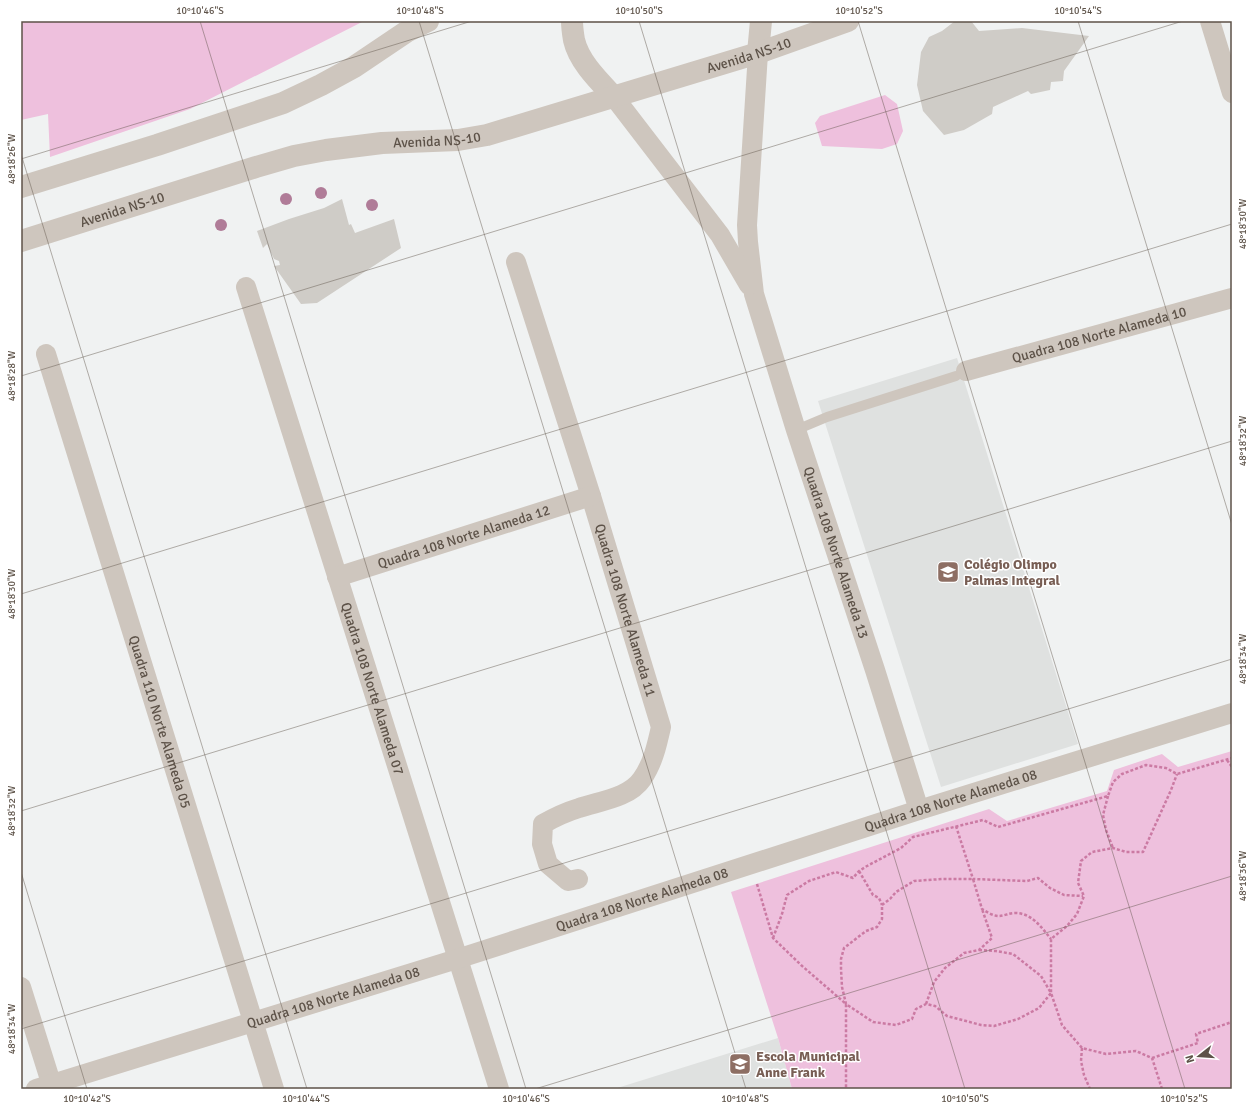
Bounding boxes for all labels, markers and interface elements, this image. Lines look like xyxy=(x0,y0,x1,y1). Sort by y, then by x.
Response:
text: 10°10'46"S xyxy=(176,5,224,17)
text: 10°10'48"S xyxy=(396,5,444,17)
text: 10°10'50"S xyxy=(615,5,663,17)
text: 10°10'52"S xyxy=(835,5,883,17)
text: 10°10'54"S xyxy=(1054,5,1102,17)
street label: Avenida NS-10 xyxy=(704,33,793,77)
street label: Avenida NS-10 xyxy=(393,128,482,151)
text: 48°18'26"W xyxy=(6,133,18,184)
street label: Avenida NS-10 xyxy=(78,188,167,230)
text: 48°18'30"W xyxy=(1237,198,1249,249)
street label: Quadra 108 Norte Alameda 10 xyxy=(1010,302,1188,367)
text: 48°18'28"W xyxy=(6,350,18,401)
text: 48°18'32"W xyxy=(1237,415,1249,466)
street label: Quadra 108 Norte Alameda 13 xyxy=(800,464,873,641)
street label: Quadra 108 Norte Alameda 12 xyxy=(375,501,552,572)
street label: Quadra 108 Norte Alameda 11 xyxy=(591,522,660,699)
place label: Colégio Olimpo Palmas Integral xyxy=(964,556,1061,589)
school or university icon: Colégio Olimpo Palmas Integral xyxy=(935,559,961,585)
text: 48°18'30"W xyxy=(6,568,18,619)
street label: Quadra 108 Norte Alameda 07 xyxy=(337,600,408,777)
street label: Quadra 110 Norte Alameda 05 xyxy=(125,633,195,810)
text: 48°18'34"W xyxy=(1237,633,1249,684)
street label: Quadra 108 Norte Alameda 08 xyxy=(862,765,1039,836)
text: 48°18'32"W xyxy=(6,785,18,836)
text: 48°18'36"W xyxy=(1237,850,1249,901)
street label: Quadra 108 Norte Alameda 08 xyxy=(554,864,730,935)
street label: Quadra 108 Norte Alameda 08 xyxy=(245,963,422,1032)
text: 48°18'34"W xyxy=(6,1003,18,1054)
north arrow xyxy=(1179,1036,1219,1076)
place label: Escola Municipal Anne Frank xyxy=(756,1048,861,1081)
school or university icon: Escola Municipal Anne Frank xyxy=(727,1051,753,1077)
text: N xyxy=(1183,1053,1197,1064)
text: 10°10'42"S xyxy=(63,1093,111,1105)
text: 10°10'44"S xyxy=(282,1093,330,1105)
text: 10°10'46"S xyxy=(502,1093,550,1105)
text: 10°10'48"S xyxy=(721,1093,769,1105)
text: 10°10'50"S xyxy=(941,1093,989,1105)
text: 10°10'52"S xyxy=(1160,1093,1208,1105)

